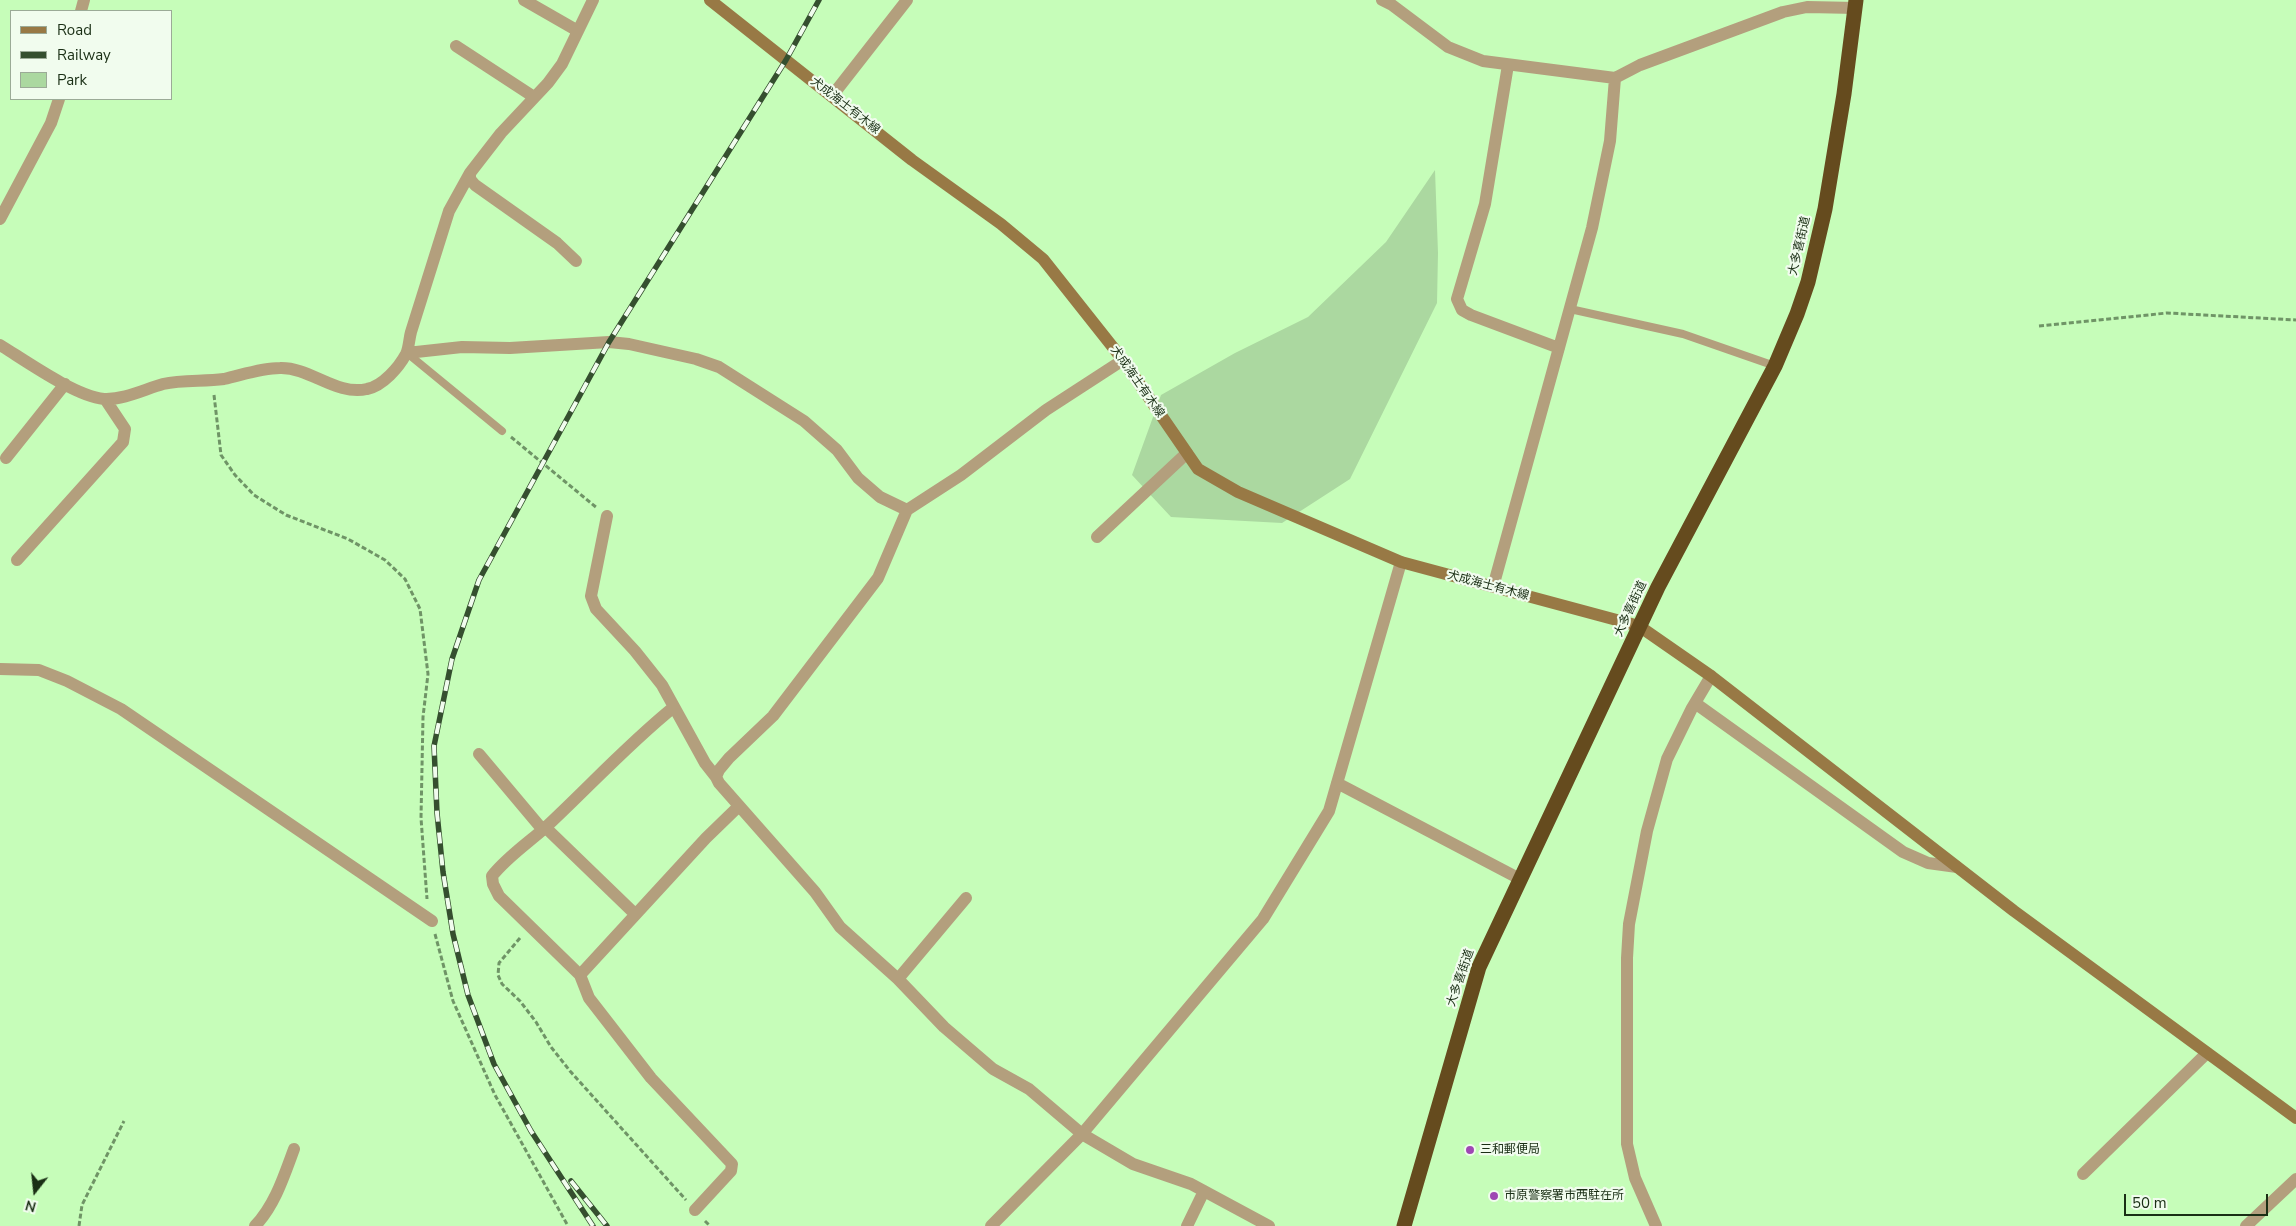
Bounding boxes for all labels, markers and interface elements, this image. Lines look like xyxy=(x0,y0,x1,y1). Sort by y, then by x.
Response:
legend xyxy=(10,10,172,100)
text: Road xyxy=(57,20,92,40)
text: Railway xyxy=(57,45,111,65)
text: Park xyxy=(57,70,87,90)
street label: 犬成海士有木線 xyxy=(807,74,883,138)
street label: 大多喜街道 xyxy=(1786,215,1814,277)
street label: 犬成海士有木線 xyxy=(1107,343,1167,421)
street label: 犬成海士有木線 xyxy=(1446,568,1530,604)
street label: 大多喜街道 xyxy=(1612,579,1650,639)
street label: 大多喜街道 xyxy=(1444,947,1478,1009)
place label: 三和郵便局 xyxy=(1480,1143,1540,1157)
marker: 三和郵便局 xyxy=(1464,1144,1476,1156)
north arrow xyxy=(10,1166,60,1216)
scale bar xyxy=(2126,1184,2270,1216)
place label: 市原警察署市西駐在所 xyxy=(1504,1189,1624,1203)
marker: 市原警察署市西駐在所 xyxy=(1488,1190,1500,1202)
text: 50 m xyxy=(2132,1193,2167,1213)
text: N xyxy=(23,1195,38,1216)

